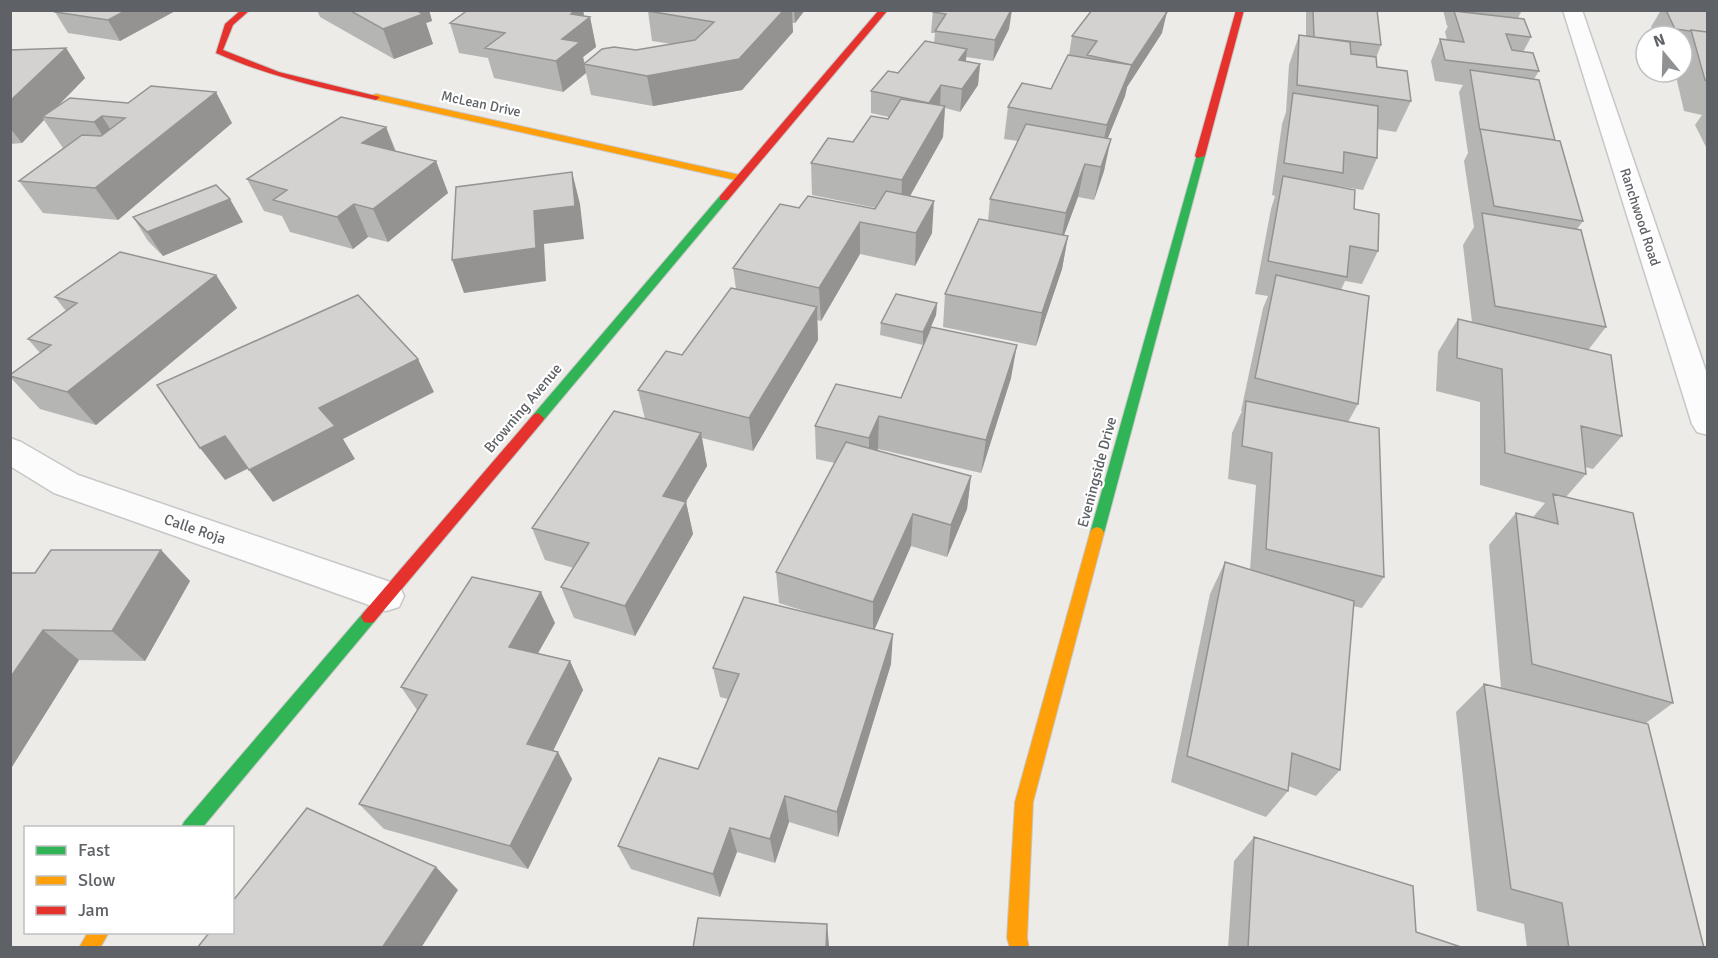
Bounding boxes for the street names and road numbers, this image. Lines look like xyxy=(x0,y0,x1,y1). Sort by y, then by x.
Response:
street label: McLean Drive xyxy=(440,87,522,121)
street label: Ranchwood Road xyxy=(1616,166,1664,268)
street label: Browning Avenue xyxy=(480,360,566,456)
street label: Eveningside Drive xyxy=(1074,415,1120,529)
street label: Calle Roja xyxy=(162,510,228,548)

